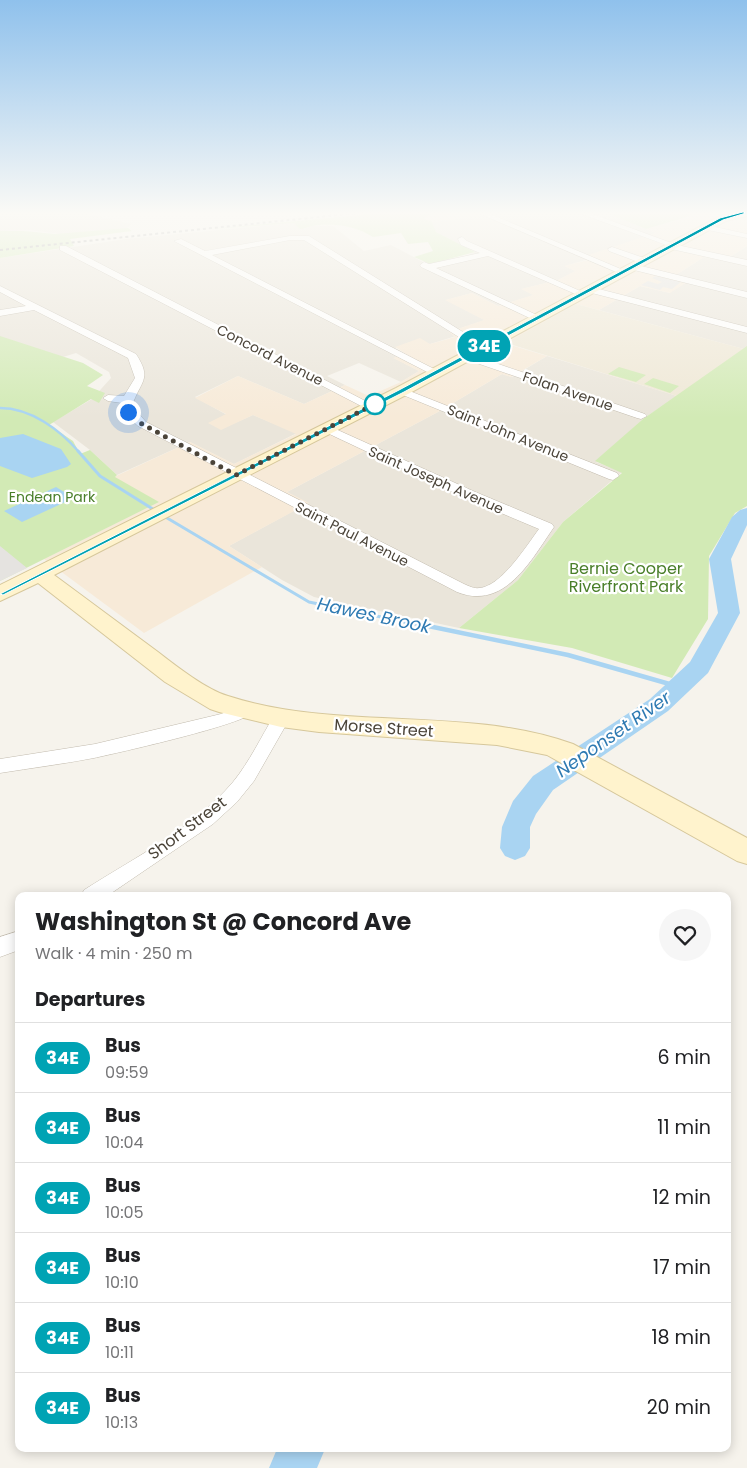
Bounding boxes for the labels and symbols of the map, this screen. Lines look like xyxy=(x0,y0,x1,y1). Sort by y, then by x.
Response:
street label: Concord Avenue xyxy=(213,319,327,391)
line badge: 34E xyxy=(455,330,513,362)
street label: Folan Avenue xyxy=(520,366,616,416)
unlabelled marker xyxy=(364,393,386,415)
street label: Saint John Avenue xyxy=(444,399,572,467)
your location xyxy=(116,400,141,425)
street label: Saint Joseph Avenue xyxy=(365,441,507,519)
park label: Endean Park xyxy=(9,487,96,507)
street label: Saint Paul Avenue xyxy=(292,497,413,571)
park label: Bernie Cooper Riverfront Park xyxy=(569,557,684,598)
water label: Hawes Brook xyxy=(315,591,434,639)
water label: Neponset River xyxy=(551,684,676,783)
street label: Morse Street xyxy=(334,713,435,743)
street label: Short Street xyxy=(143,791,231,865)

